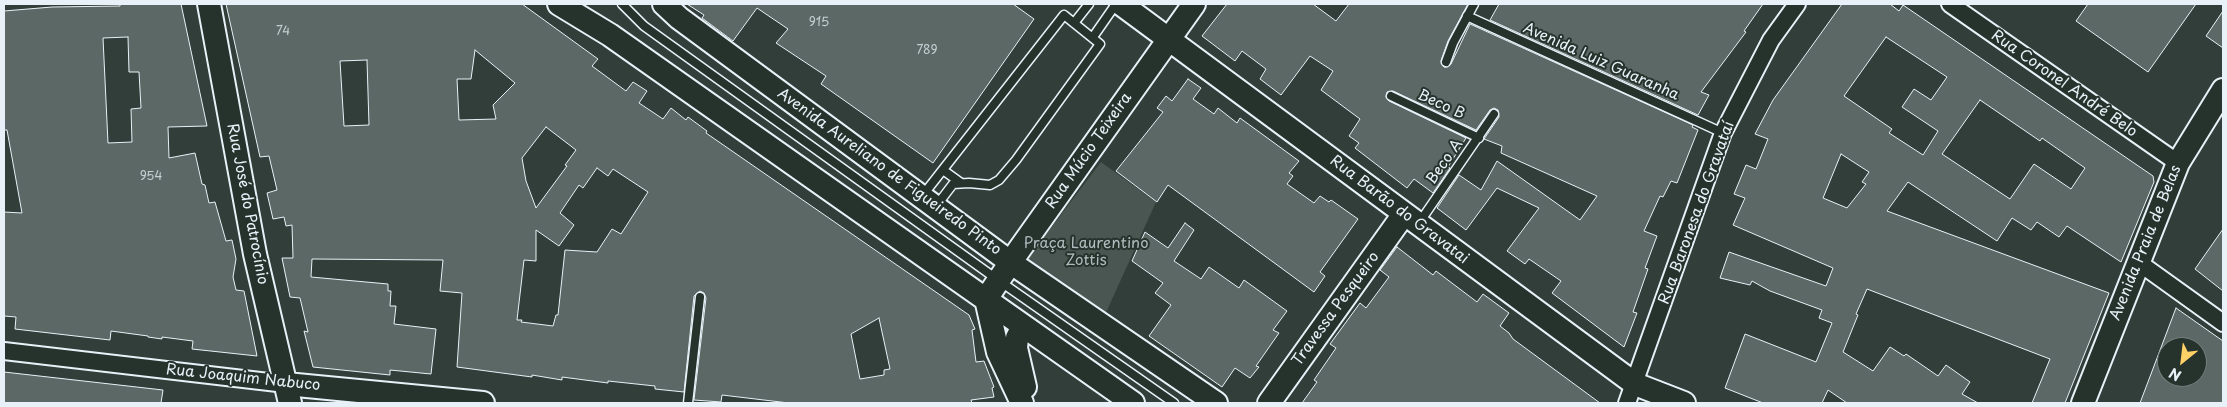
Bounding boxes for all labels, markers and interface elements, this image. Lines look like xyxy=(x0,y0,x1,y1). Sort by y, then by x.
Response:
house number: 915 xyxy=(809,16,829,30)
street label: Avenida Luiz Guaranha xyxy=(1520,19,1682,105)
house number: 74 xyxy=(276,25,290,39)
street label: Rua Coronel André Belo xyxy=(1988,27,2140,141)
house number: 789 xyxy=(917,44,937,58)
street label: Avenida Aureliano de Figueiredo Pinto xyxy=(774,85,1004,259)
street label: Beco B xyxy=(1415,86,1467,124)
street label: Rua Múcio Teixeira xyxy=(1042,90,1136,212)
street label: Rua Baronesa do Gravataí xyxy=(1655,119,1739,307)
street label: Rua José do Patrocínio xyxy=(223,122,271,286)
street label: Beco A xyxy=(1423,136,1467,188)
street label: Rua Barão do Gravatai xyxy=(1326,152,1472,268)
street label: Avenida Praia de Belas xyxy=(2107,163,2185,323)
house number: 954 xyxy=(140,170,162,184)
park label: Praça Laurentino Zottis xyxy=(1024,235,1148,270)
street label: Travessa Pesqueiro xyxy=(1289,249,1383,369)
north arrow xyxy=(2157,337,2207,387)
street label: Rua Joaquim Nabuco xyxy=(165,361,321,395)
text: N xyxy=(2165,363,2185,387)

